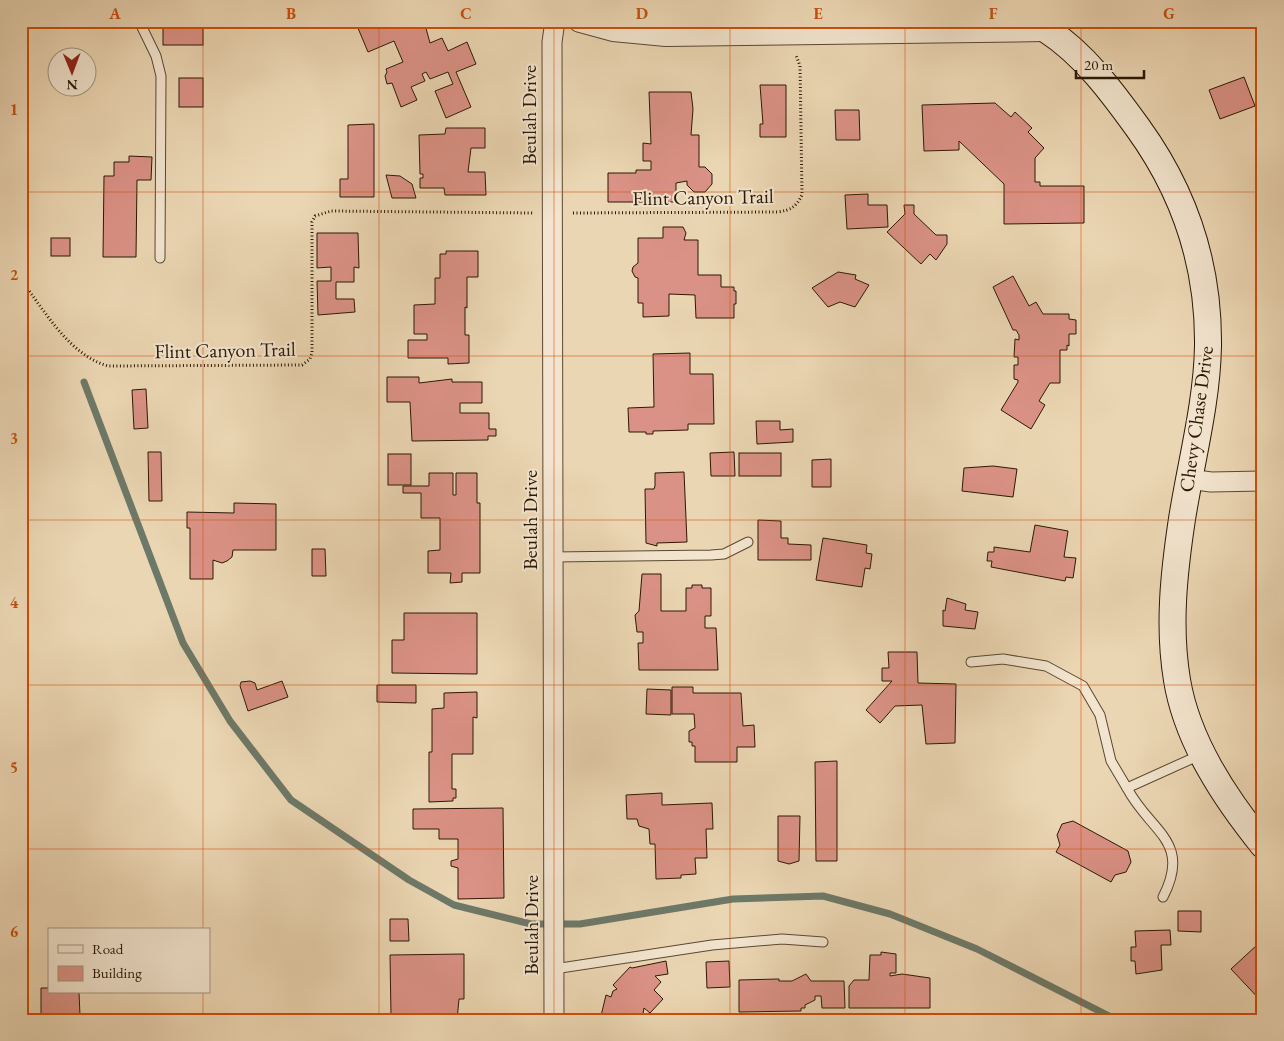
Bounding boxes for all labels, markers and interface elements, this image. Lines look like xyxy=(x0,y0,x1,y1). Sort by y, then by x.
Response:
text: A xyxy=(108,3,121,24)
text: B xyxy=(286,3,296,24)
text: C xyxy=(460,3,472,24)
text: D xyxy=(636,3,648,24)
text: E xyxy=(813,3,823,24)
text: F xyxy=(989,3,998,24)
text: G xyxy=(1163,3,1175,24)
north arrow xyxy=(48,48,98,98)
scale bar xyxy=(1076,48,1144,80)
text: 20 m xyxy=(1084,55,1113,74)
street label: Beulah Drive xyxy=(516,65,542,165)
text: N xyxy=(66,76,78,94)
text: 1 xyxy=(10,99,18,120)
street label: Flint Canyon Trail xyxy=(632,183,774,211)
text: 2 xyxy=(10,264,19,285)
street label: Flint Canyon Trail xyxy=(154,336,296,364)
street label: Chevy Chase Drive xyxy=(1173,344,1219,494)
text: 3 xyxy=(10,428,18,449)
street label: Beulah Drive xyxy=(517,470,543,570)
text: 4 xyxy=(10,592,19,613)
text: 5 xyxy=(10,757,18,778)
street label: Beulah Drive xyxy=(518,875,544,975)
text: 6 xyxy=(10,921,19,942)
legend xyxy=(48,928,210,994)
text: Road xyxy=(92,939,124,958)
text: Building xyxy=(92,963,142,982)

